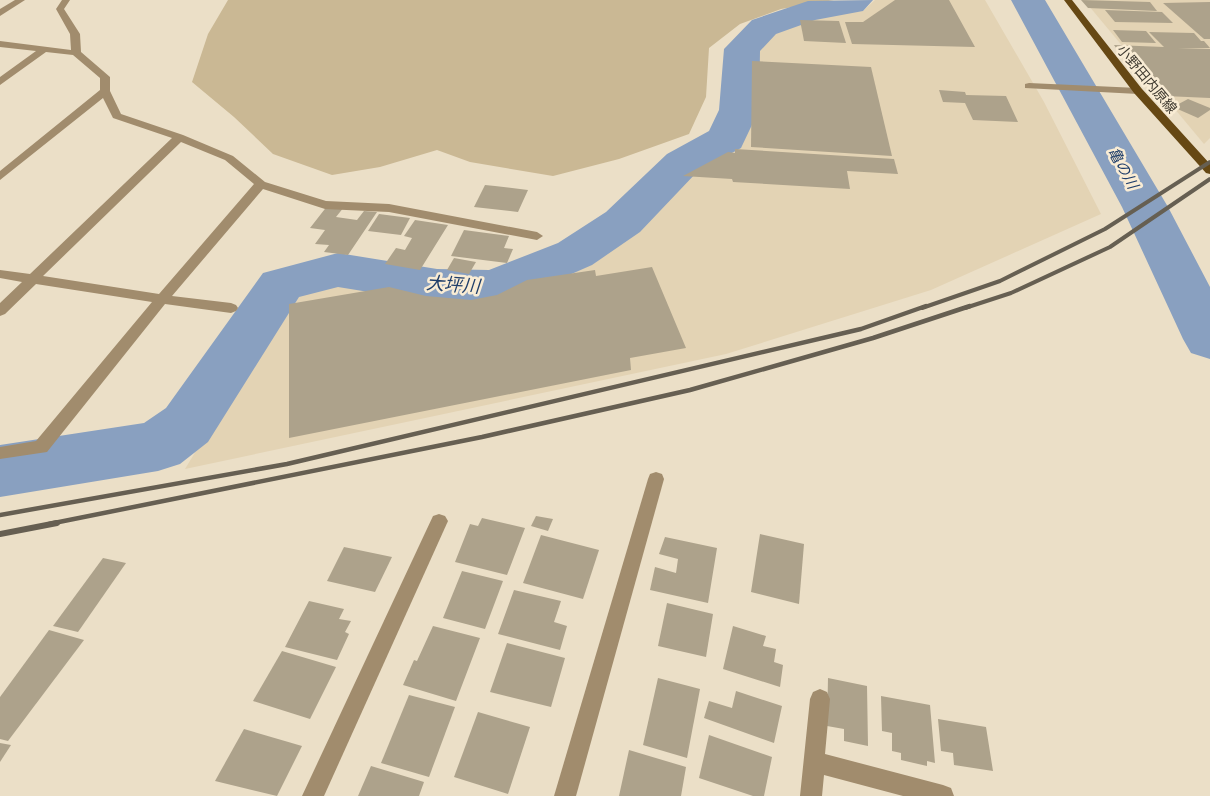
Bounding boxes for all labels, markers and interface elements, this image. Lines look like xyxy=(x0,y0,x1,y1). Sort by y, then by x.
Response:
street label: 小野田内原線 xyxy=(1114,42,1180,116)
water label: 亀の川 xyxy=(1104,144,1143,194)
water label: 大坪川 xyxy=(425,272,483,297)

